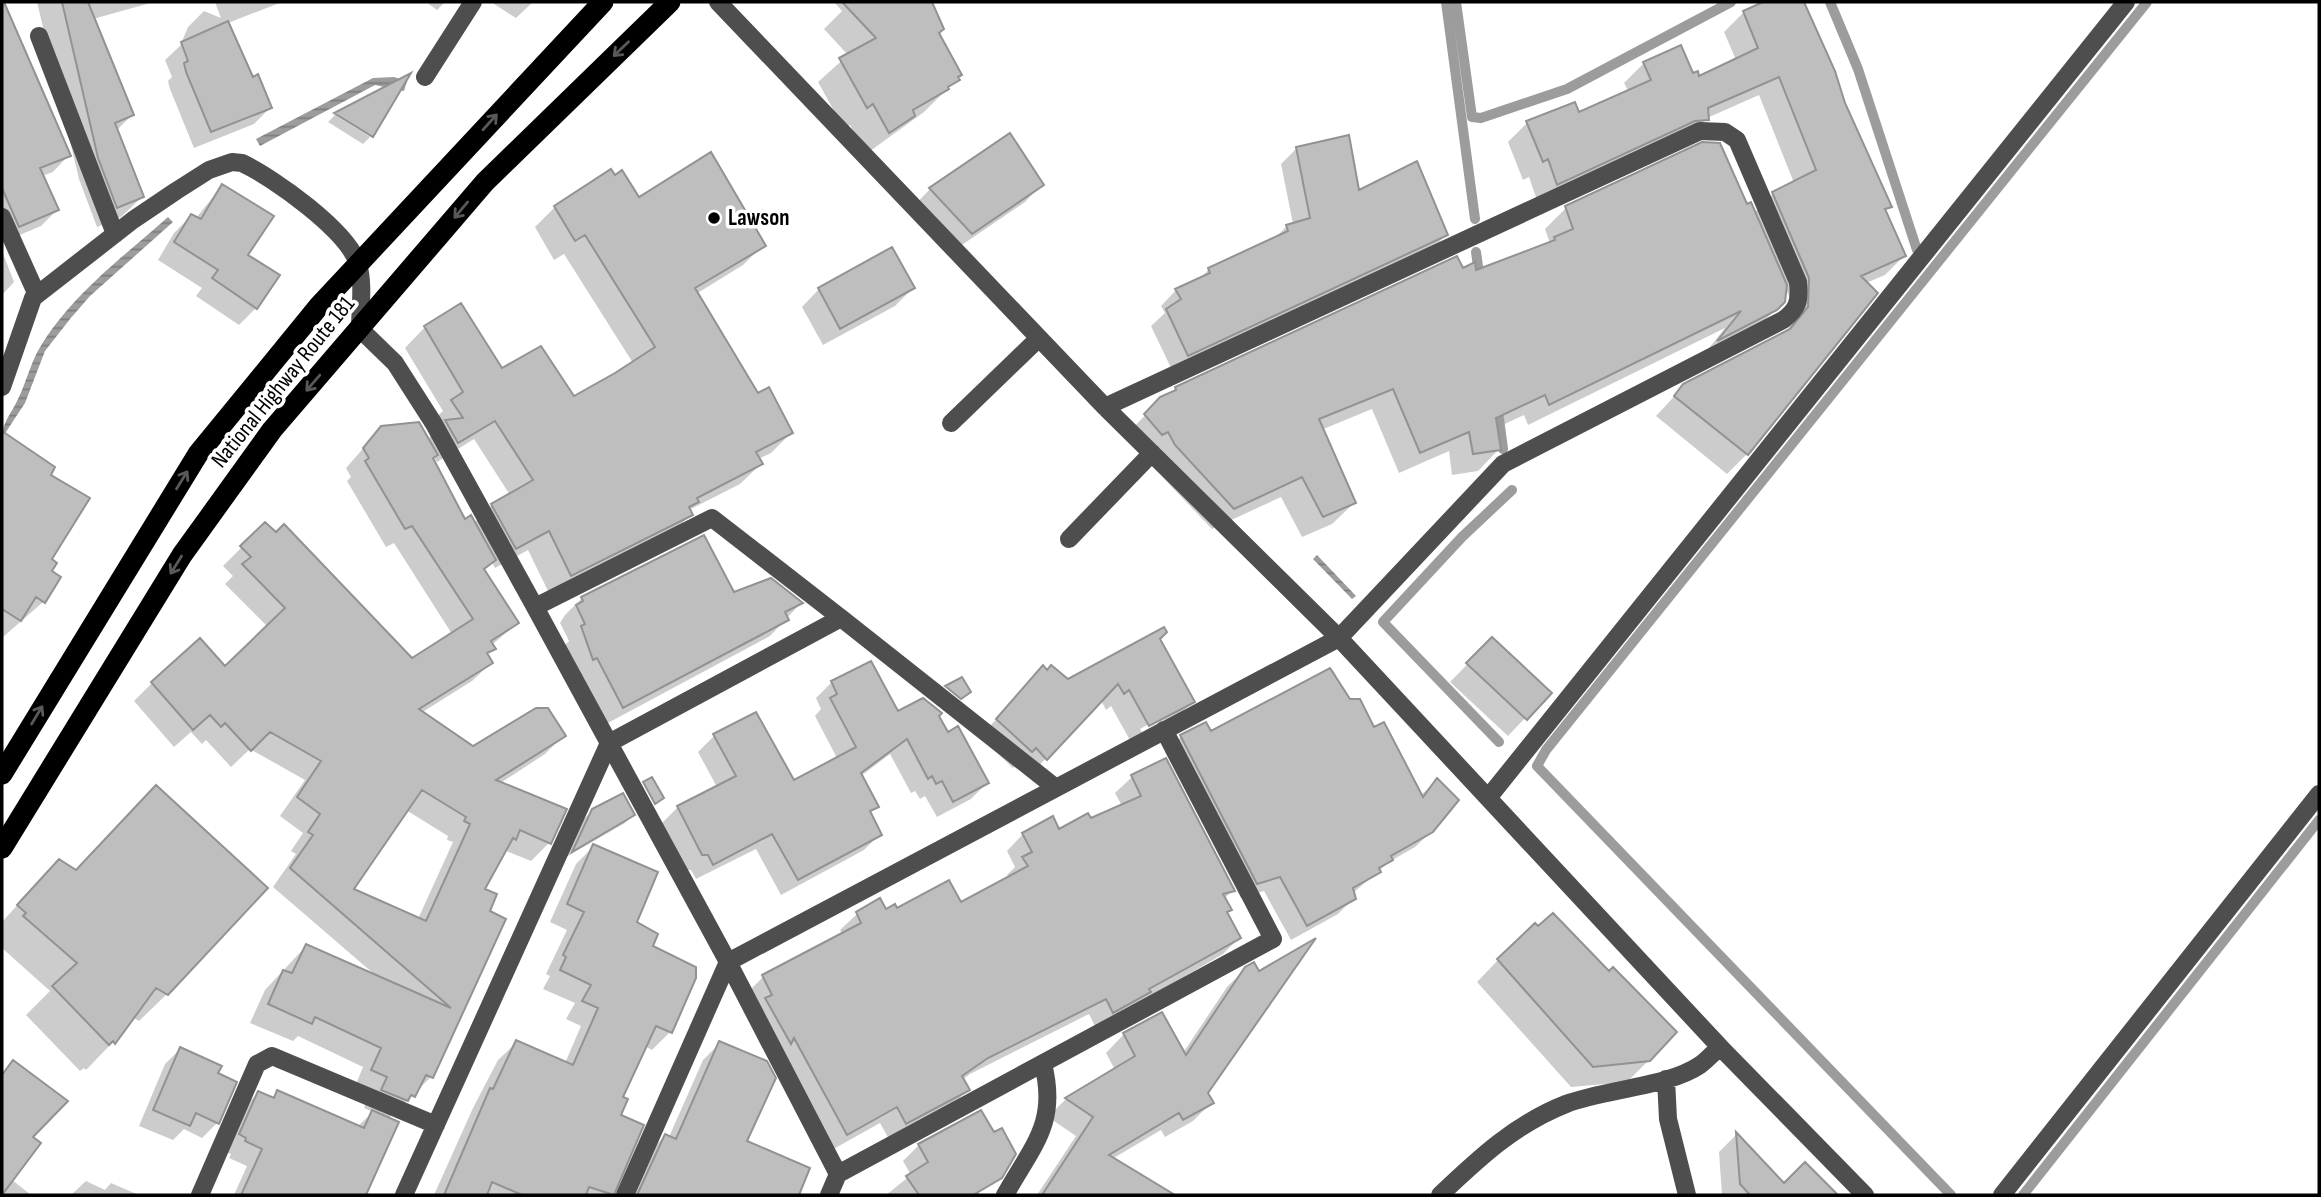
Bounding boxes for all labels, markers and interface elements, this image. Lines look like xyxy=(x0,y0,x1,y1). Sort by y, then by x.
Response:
one-way arrow xyxy=(613,41,630,58)
one-way arrow xyxy=(481,114,498,131)
one-way arrow xyxy=(453,201,469,219)
place label: Lawson xyxy=(728,204,789,232)
marker: Lawson xyxy=(706,210,722,226)
street label: National Highway Route 181 xyxy=(205,291,361,473)
one-way arrow xyxy=(304,374,321,391)
one-way arrow xyxy=(175,470,189,490)
one-way arrow xyxy=(168,554,182,574)
one-way arrow xyxy=(30,706,44,726)

